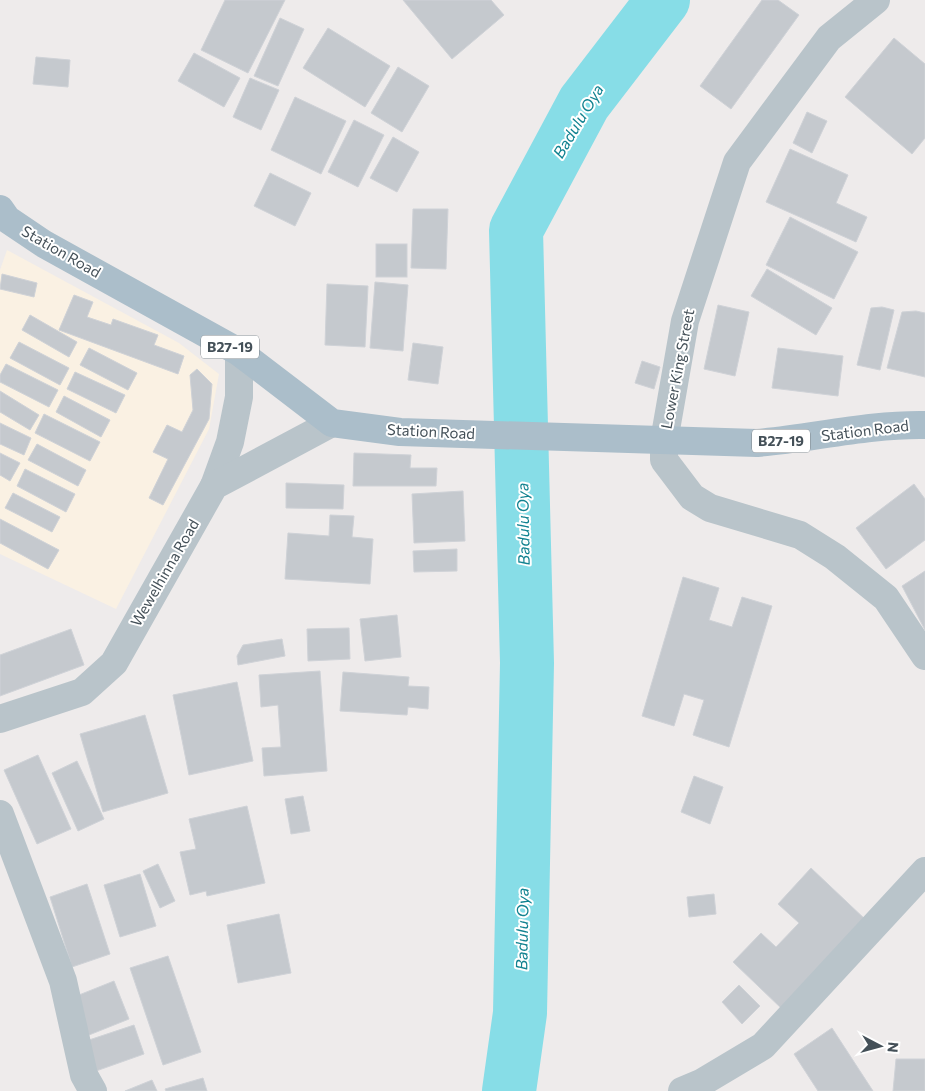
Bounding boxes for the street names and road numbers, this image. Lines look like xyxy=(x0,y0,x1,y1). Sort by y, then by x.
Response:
street label: Station Road xyxy=(19,221,104,281)
street label: Lower King Street xyxy=(657,307,697,430)
road number: B27-19 xyxy=(201,336,259,358)
street label: Station Road xyxy=(820,416,910,444)
street label: Station Road xyxy=(387,420,476,442)
road number: B27-19 xyxy=(752,430,810,452)
street label: Wewelhinna Road xyxy=(126,516,202,629)

